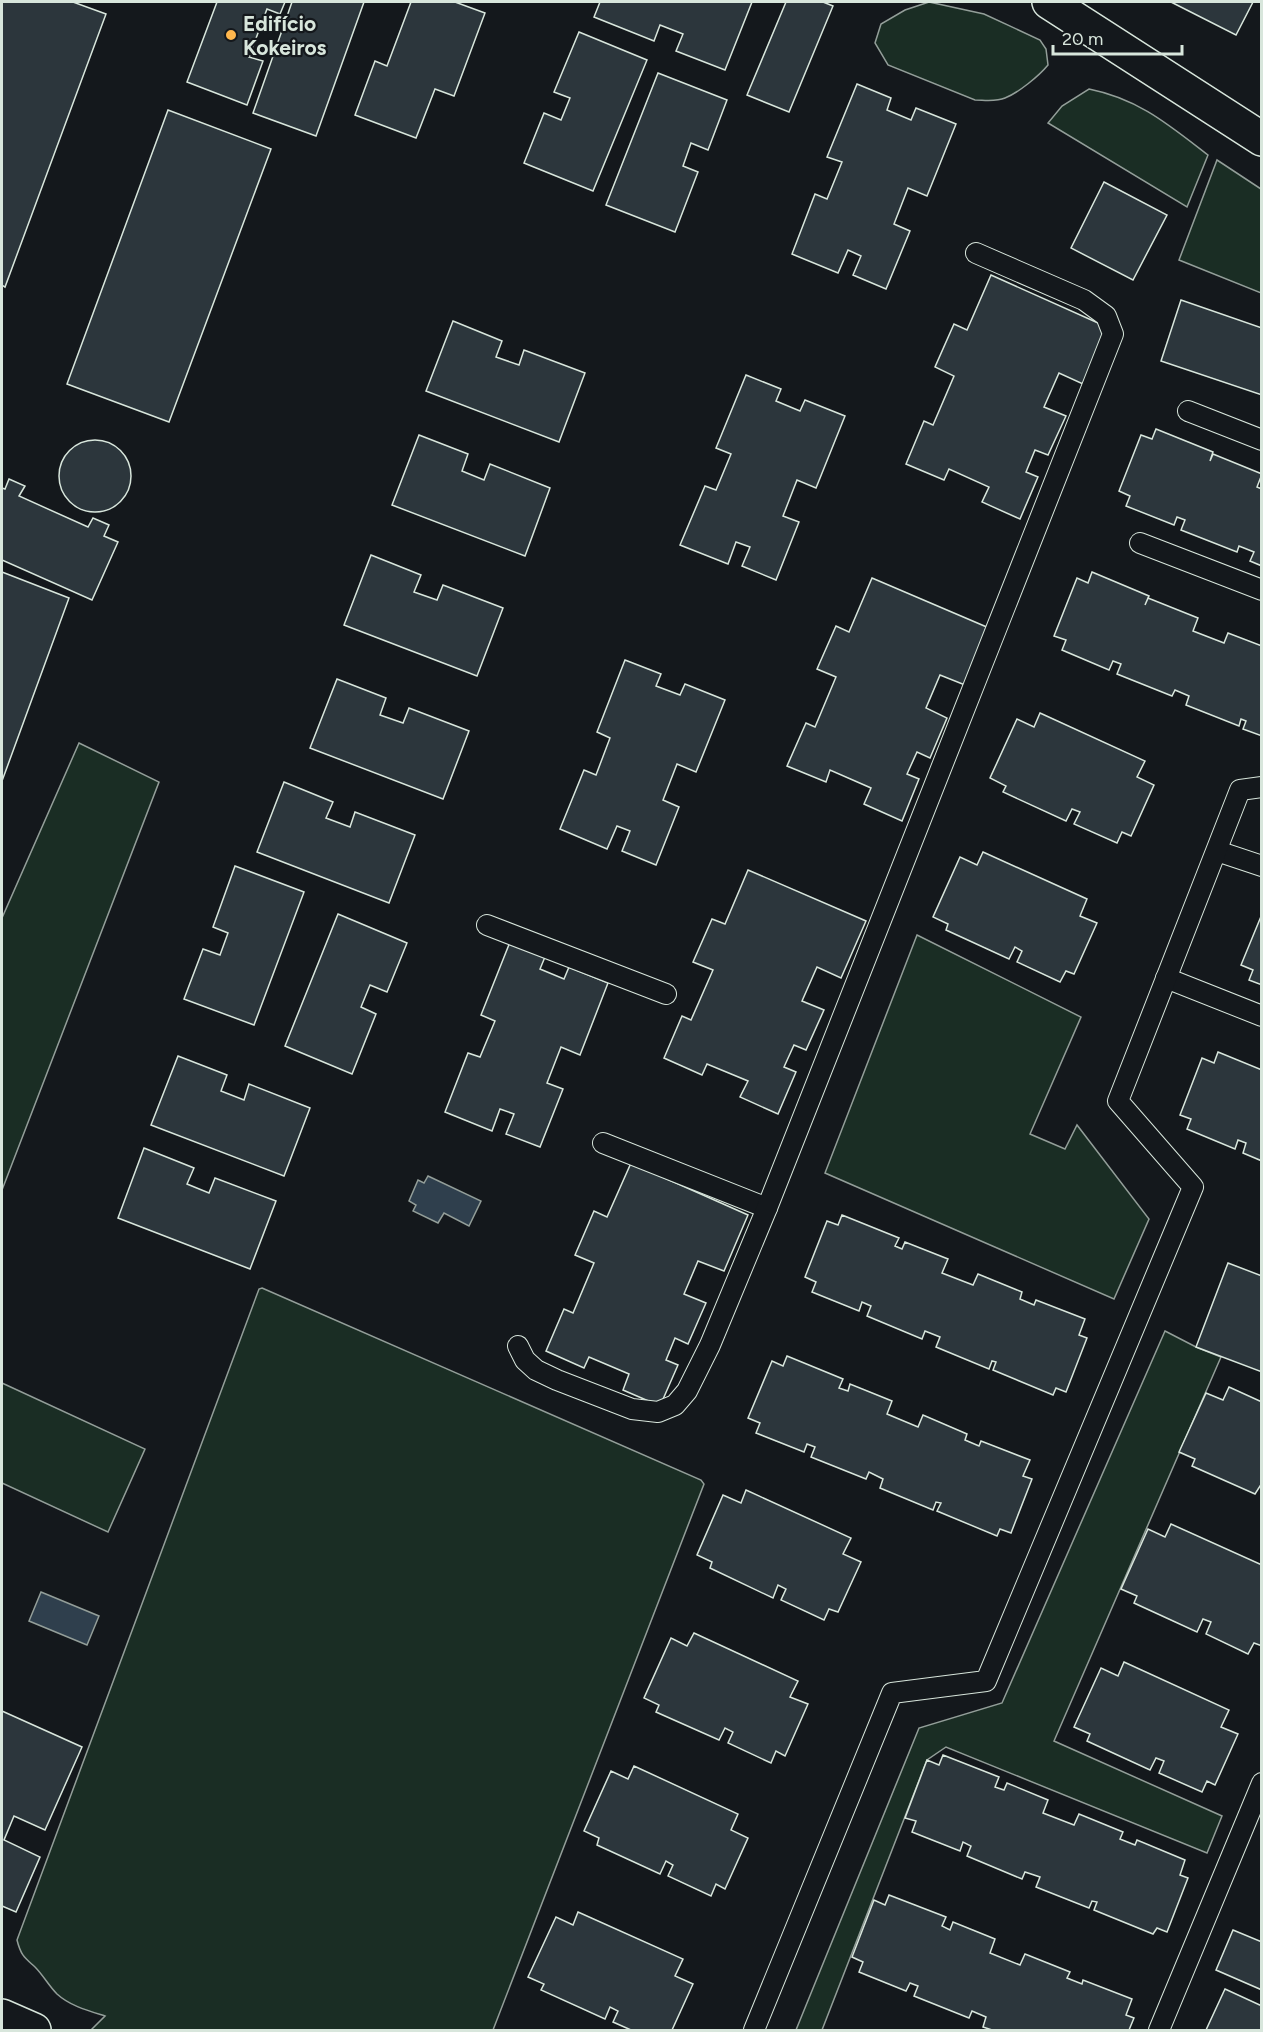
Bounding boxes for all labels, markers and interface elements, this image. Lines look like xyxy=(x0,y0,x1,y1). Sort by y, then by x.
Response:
place label: Edifício Kokeiros xyxy=(243,11,327,60)
scale bar xyxy=(1053,18,1182,56)
marker: Edifício Kokeiros xyxy=(224,28,238,42)
text: 20 m xyxy=(1062,28,1103,50)

